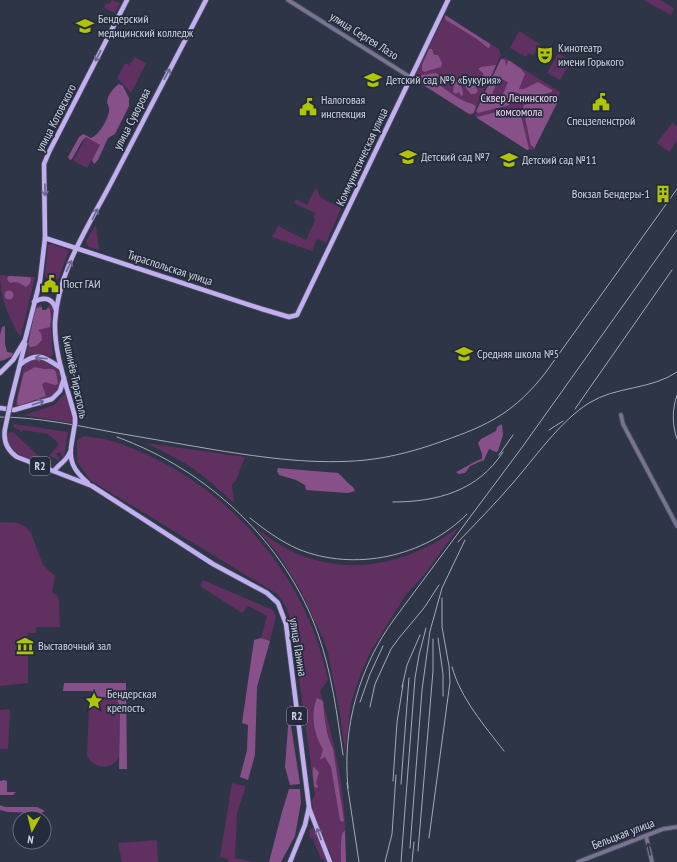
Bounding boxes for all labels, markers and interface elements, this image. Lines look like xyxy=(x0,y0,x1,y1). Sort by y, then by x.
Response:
street label: улица Сергея Лазо xyxy=(327,8,401,63)
place label: Бендерский медицинский колледж xyxy=(98,11,194,40)
school or university icon: Бендерский медицинский колледж xyxy=(75,16,95,36)
place label: Кинотеатр имени Горького xyxy=(558,40,624,69)
theatre icon: Кинотеатр имени Горького xyxy=(535,45,555,65)
one-way arrow xyxy=(94,50,102,62)
one-way arrow xyxy=(164,68,172,80)
school or university icon: Детский сад №9 «Букурия» xyxy=(363,70,383,90)
place label: Детский сад №9 «Букурия» xyxy=(386,72,501,87)
street label: улица Котовского xyxy=(32,81,79,154)
street label: улица Суворова xyxy=(110,85,154,152)
park label: Сквер Ленинского комсомола xyxy=(481,90,557,119)
place label: Налоговая инспекция xyxy=(321,92,366,121)
public building icon: Спецзеленстрой xyxy=(591,92,611,112)
public building icon: Налоговая инспекция xyxy=(298,97,318,117)
street label: Коммунистическая улица xyxy=(332,105,391,208)
place label: Спецзеленстрой xyxy=(567,113,635,128)
school or university icon: Детский сад №7 xyxy=(398,147,418,167)
place label: Детский сад №7 xyxy=(421,149,490,164)
school or university icon: Детский сад №11 xyxy=(499,150,519,170)
place label: Детский сад №11 xyxy=(522,152,597,167)
one-way arrow xyxy=(41,183,49,196)
building icon: Вокзал Бендеры-1 xyxy=(653,184,673,204)
place label: Вокзал Бендеры-1 xyxy=(572,186,650,201)
one-way arrow xyxy=(92,208,99,220)
street label: Тираспольская улица xyxy=(126,247,215,288)
one-way arrow xyxy=(66,260,73,272)
public building icon: Пост ГАИ xyxy=(40,274,60,294)
place label: Пост ГАИ xyxy=(63,276,101,291)
street label: Кишинёв-Тирасполь xyxy=(59,334,92,420)
school or university icon: Средняя школа №5 xyxy=(454,344,474,364)
place label: Средняя школа №5 xyxy=(477,346,559,361)
one-way arrow xyxy=(35,354,48,361)
one-way arrow xyxy=(31,399,43,407)
road number: R2 xyxy=(30,457,50,475)
street label: улица Панина xyxy=(286,617,311,677)
museum icon: Выставочный зал xyxy=(15,636,35,656)
place label: Выставочный зал xyxy=(38,638,111,653)
place label: Бендерская крепость xyxy=(107,686,157,715)
place icon: Бендерская крепость xyxy=(84,691,104,711)
road number: R2 xyxy=(287,707,307,725)
north arrow xyxy=(12,810,52,850)
street label: Бельцкая улица xyxy=(589,815,656,852)
one-way arrow xyxy=(315,829,323,841)
text: N xyxy=(27,833,35,847)
one-way arrow xyxy=(645,843,653,856)

